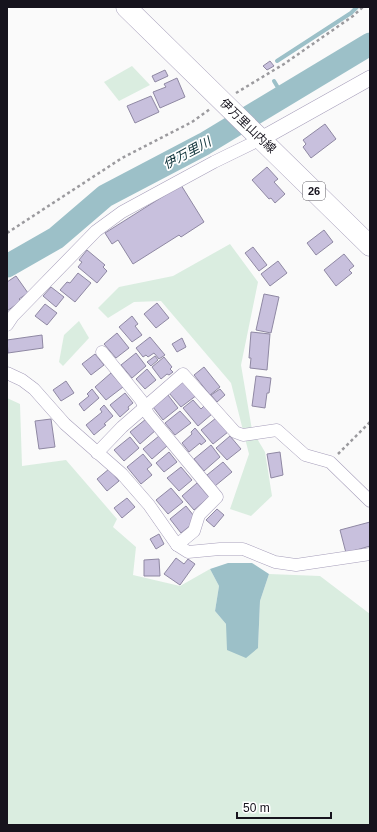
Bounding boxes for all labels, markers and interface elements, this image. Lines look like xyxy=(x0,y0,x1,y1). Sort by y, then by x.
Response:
street label: 伊万里山内線 xyxy=(217,96,279,156)
water label: 伊万里川 xyxy=(161,133,215,172)
road number: 26 xyxy=(303,182,325,200)
scale bar xyxy=(237,794,331,820)
text: 50 m xyxy=(243,801,270,815)

